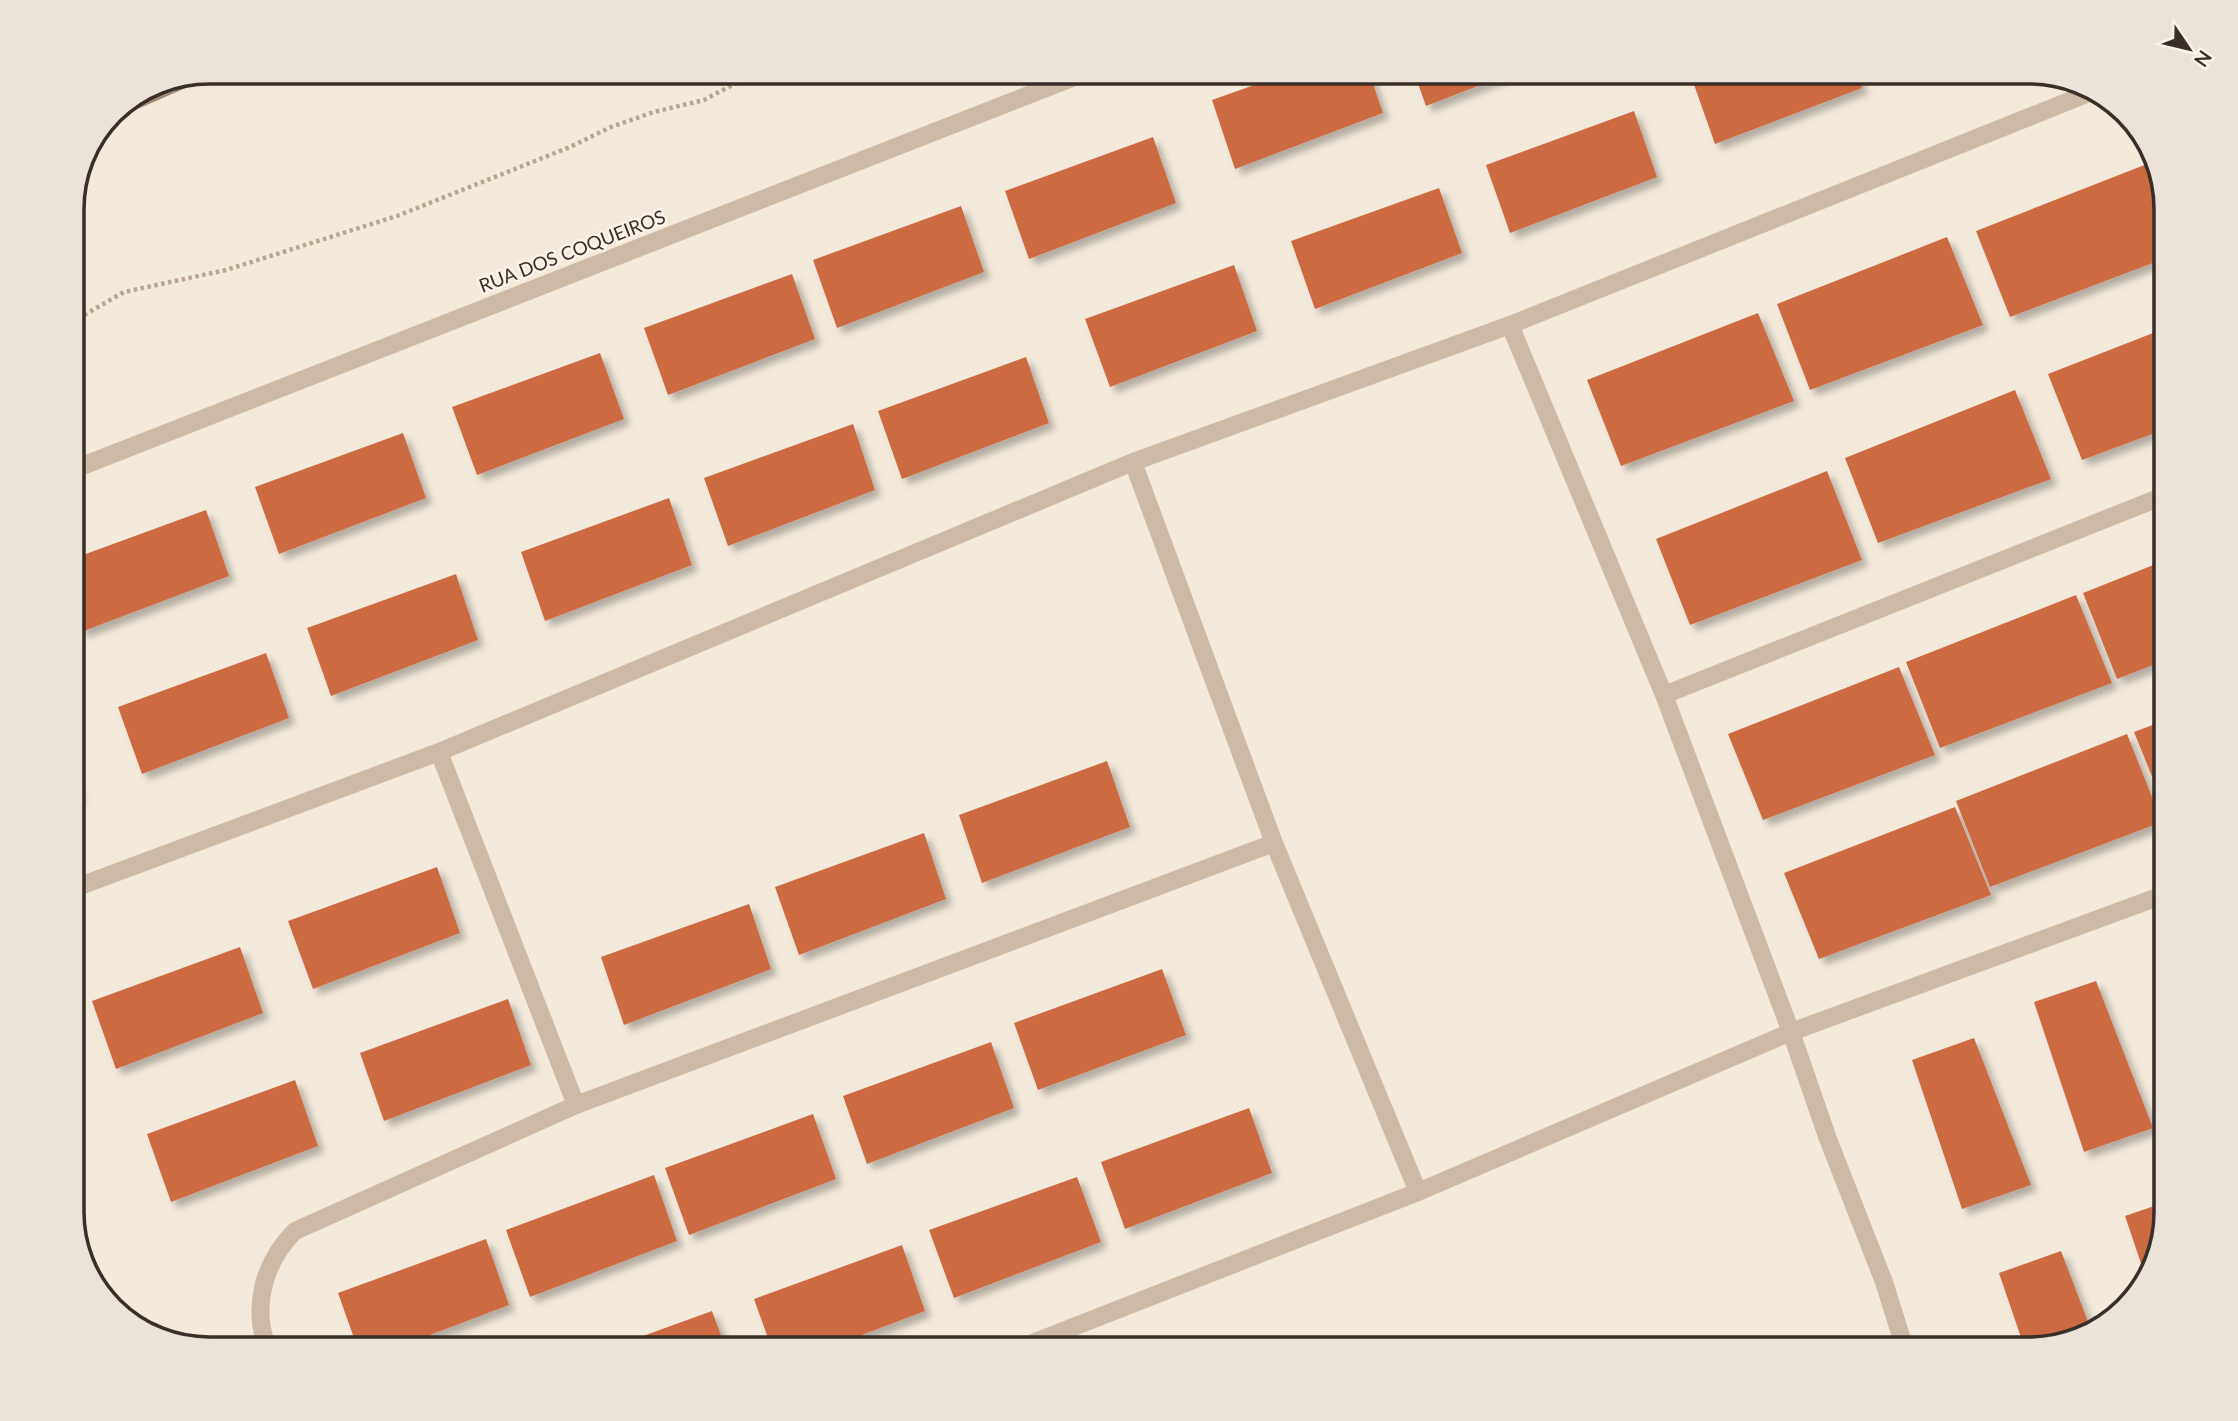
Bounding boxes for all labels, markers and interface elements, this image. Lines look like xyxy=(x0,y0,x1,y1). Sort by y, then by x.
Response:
north arrow xyxy=(2154,14,2224,84)
text: N xyxy=(2190,46,2217,72)
street label: RUA DOS COQUEIROS xyxy=(475,204,668,297)

